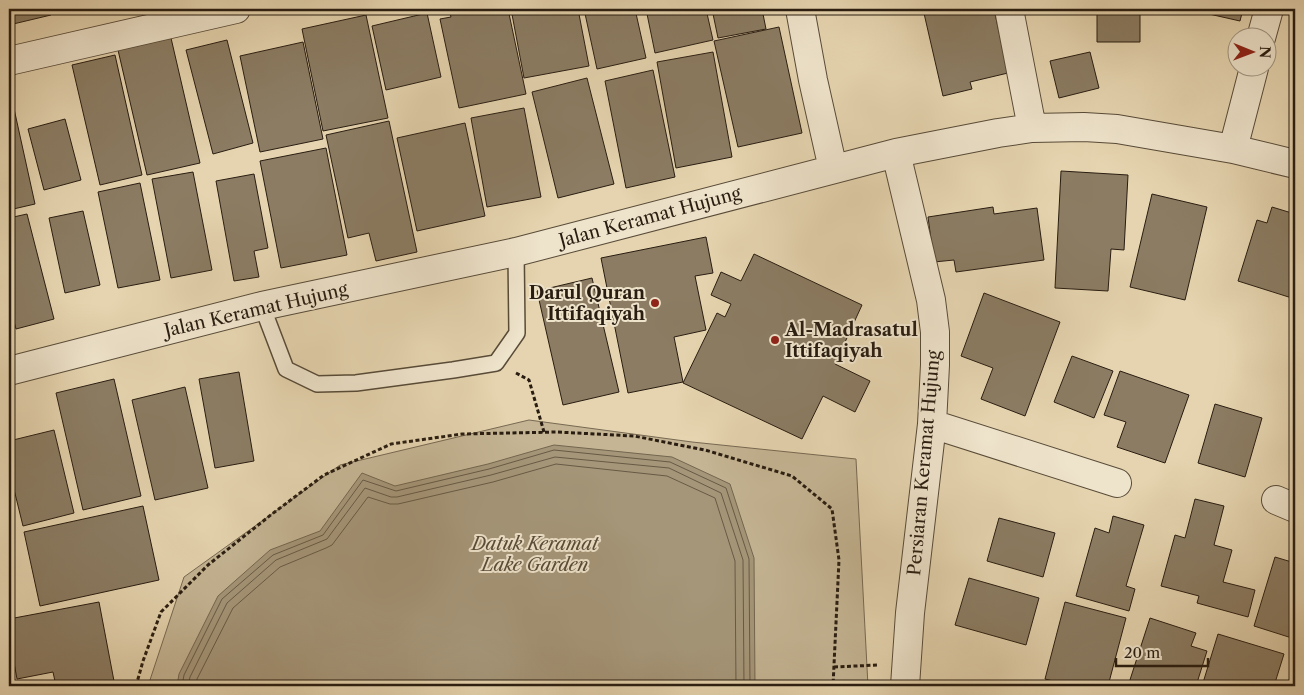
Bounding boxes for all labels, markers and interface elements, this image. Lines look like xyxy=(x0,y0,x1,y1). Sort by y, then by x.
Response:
north arrow xyxy=(1226,28,1276,78)
text: N xyxy=(1256,46,1274,58)
street label: Jalan Keramat Hujung xyxy=(554,182,744,253)
street label: Jalan Keramat Hujung xyxy=(159,278,350,343)
place label: Darul Quran Ittifaqiyah xyxy=(529,282,646,325)
marker: Darul Quran Ittifaqiyah xyxy=(649,297,661,309)
place label: Al-Madrasatul Ittifaqiyah xyxy=(784,319,918,362)
marker: Al-Madrasatul Ittifaqiyah xyxy=(769,334,781,346)
street label: Persiaran Keramat Hujung xyxy=(903,349,945,577)
park label: Datuk Keramat Lake Garden xyxy=(470,533,600,576)
scale bar xyxy=(1116,635,1209,667)
text: 20 m xyxy=(1124,643,1160,662)

